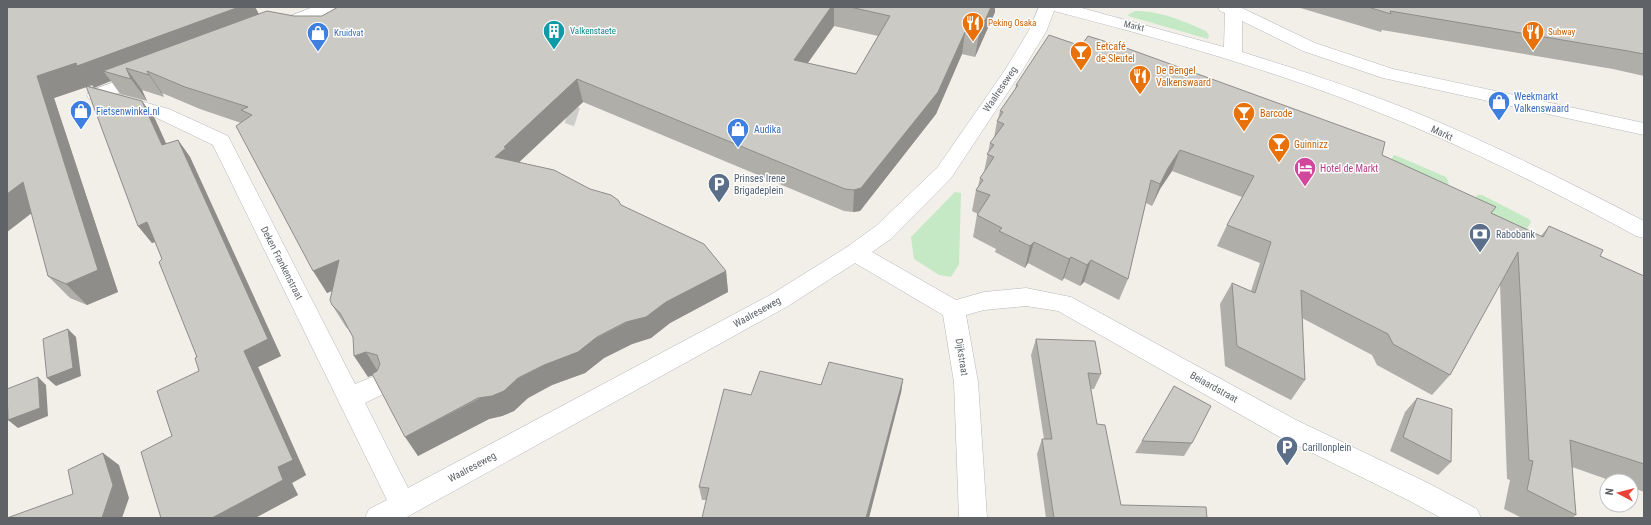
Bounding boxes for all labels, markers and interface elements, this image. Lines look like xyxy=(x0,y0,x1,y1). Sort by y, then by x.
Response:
restaurant icon: Peking Osaka xyxy=(960,10,986,43)
building icon: Valkenstaete xyxy=(541,18,567,51)
place label: Peking Osaka xyxy=(988,18,1036,28)
street label: Markt xyxy=(1123,19,1146,33)
restaurant icon: Subway xyxy=(1520,19,1546,52)
shop icon: Kruidvat xyxy=(305,20,331,53)
place label: Valkenstaete xyxy=(570,26,616,36)
place label: Subway xyxy=(1548,27,1576,37)
place label: Kruidvat xyxy=(334,28,364,38)
bar icon: Eetcafé de Sleutel xyxy=(1068,39,1094,72)
place label: Eetcafé de Sleutel xyxy=(1096,41,1135,64)
restaurant icon: De Bengel Valkenswaard xyxy=(1127,63,1153,96)
street label: Waalreseweg xyxy=(981,64,1019,114)
place label: De Bengel Valkenswaard xyxy=(1156,65,1211,88)
shop icon: Weekmarkt Valkenswaard xyxy=(1486,89,1512,122)
place label: Weekmarkt Valkenswaard xyxy=(1514,91,1569,114)
shop icon: Fietsenwinkel.nl xyxy=(68,98,94,131)
bar icon: Barcode xyxy=(1231,100,1257,133)
place label: Fietsenwinkel.nl xyxy=(96,106,160,117)
place label: Barcode xyxy=(1260,108,1293,119)
shop icon: Audika xyxy=(725,116,751,149)
street label: Markt xyxy=(1429,123,1455,143)
place label: Audika xyxy=(754,124,781,135)
bar icon: Guinnizz xyxy=(1266,131,1292,164)
place label: Guinnizz xyxy=(1294,139,1328,150)
hotel icon: Hotel de Markt xyxy=(1292,155,1318,188)
place label: Hotel de Markt xyxy=(1320,163,1378,174)
parking icon: Prinses Irene Brigadeplein xyxy=(706,171,732,204)
place label: Prinses Irene Brigadeplein xyxy=(734,173,786,196)
bank icon: Rabobank xyxy=(1467,221,1493,254)
street label: Deken Frankenstraat xyxy=(259,225,305,301)
place label: Rabobank xyxy=(1496,229,1536,240)
street label: Waalreseweg xyxy=(731,294,783,329)
street label: Dijkstraat xyxy=(954,338,970,376)
street label: Beiaardstraat xyxy=(1188,369,1240,405)
parking icon: Carillonplein xyxy=(1274,434,1300,467)
place label: Carillonplein xyxy=(1302,442,1351,453)
street label: Waalreseweg xyxy=(446,450,498,484)
north arrow xyxy=(1599,473,1639,513)
text: N xyxy=(1603,487,1616,496)

